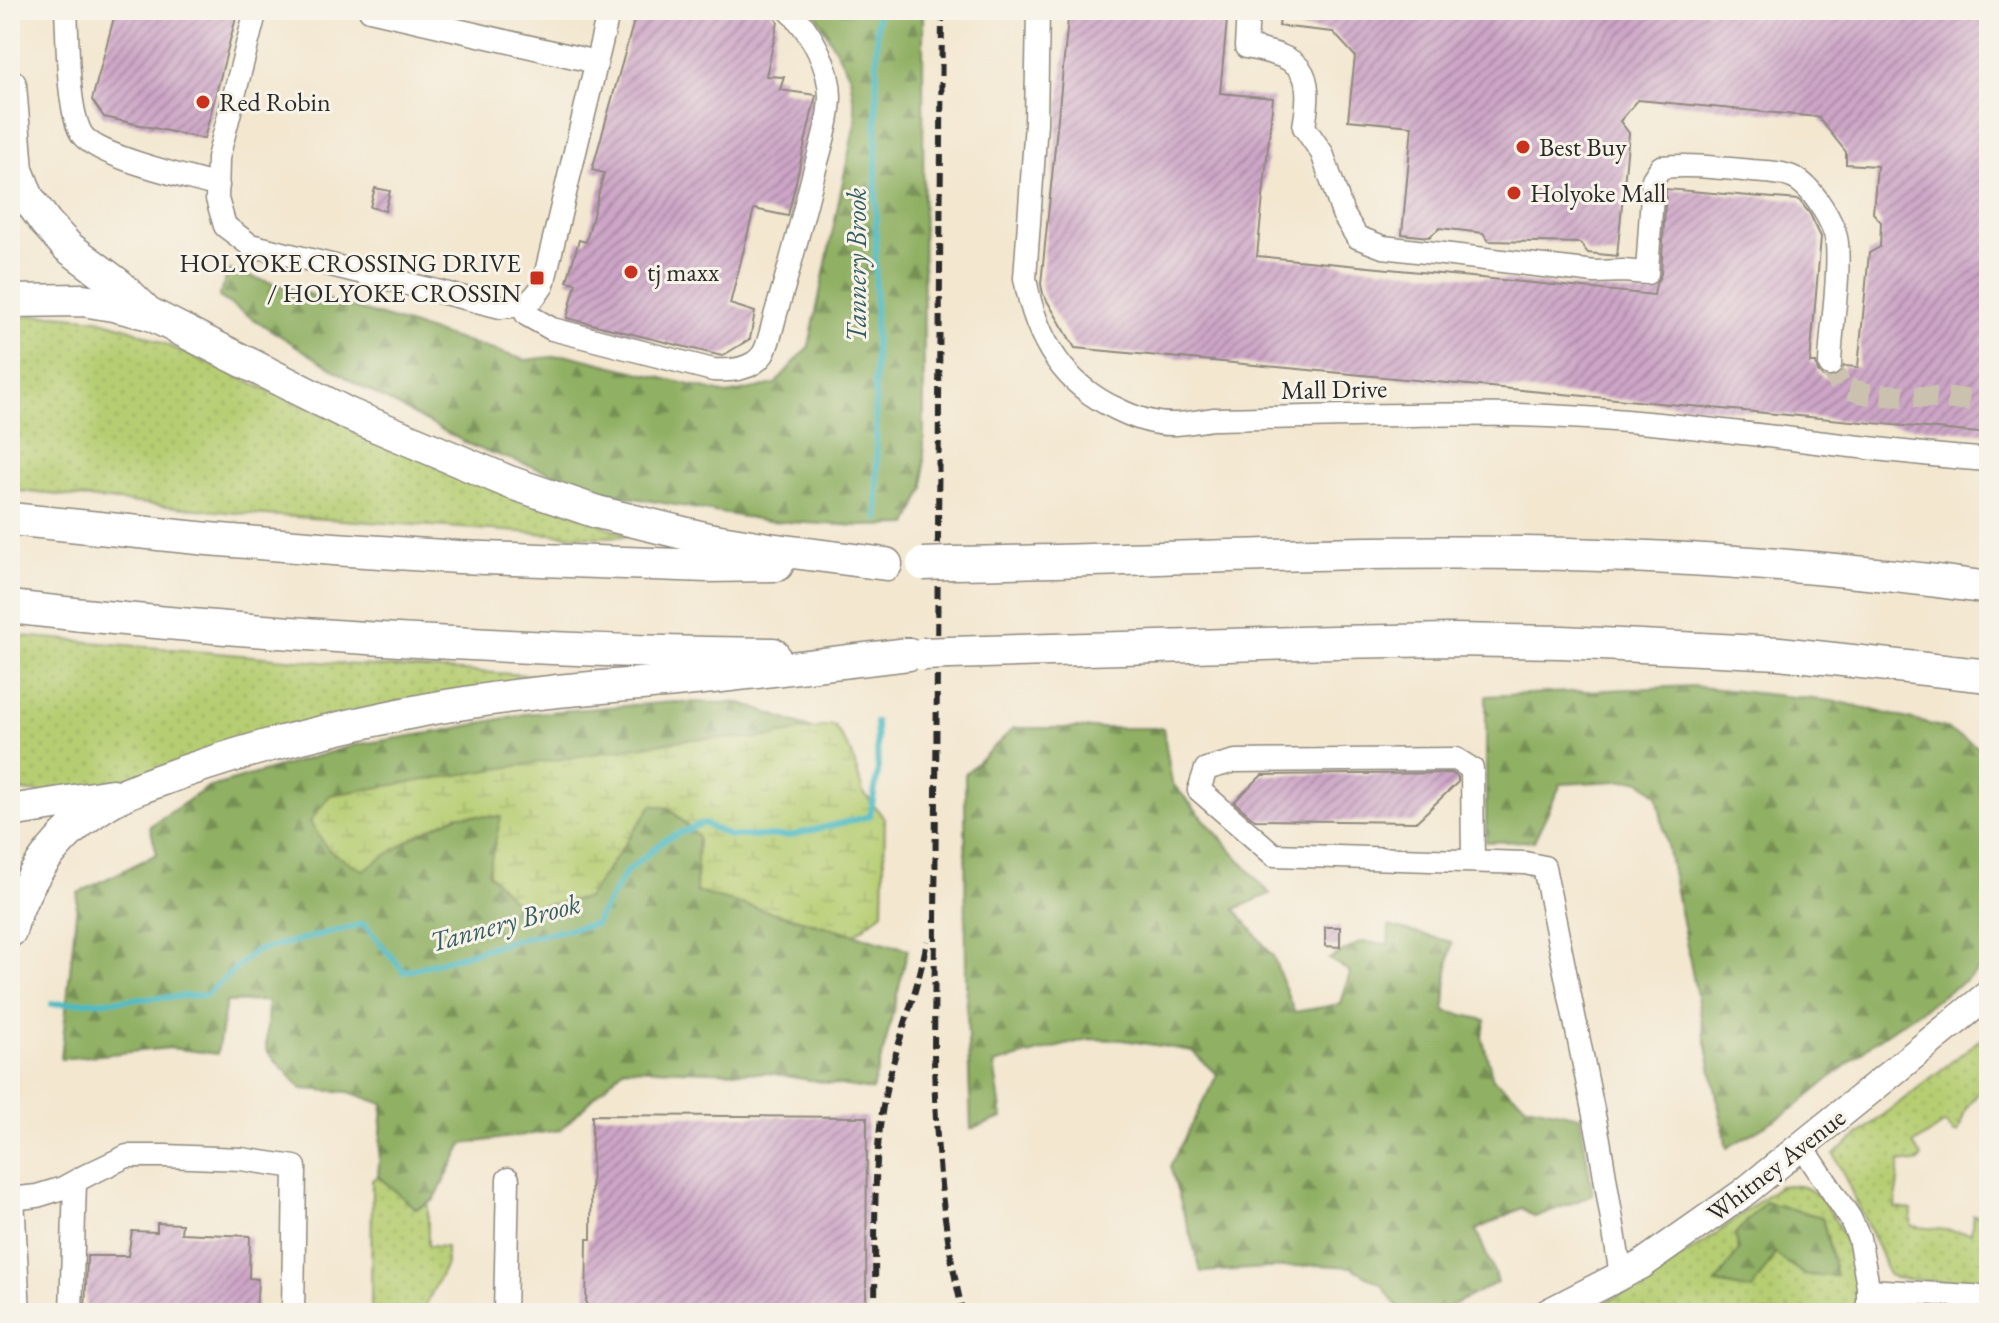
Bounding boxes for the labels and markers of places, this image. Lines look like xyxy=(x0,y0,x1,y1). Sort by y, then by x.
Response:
place label: Red Robin xyxy=(219,85,331,119)
marker: Red Robin xyxy=(194,93,212,111)
place label: Best Buy xyxy=(1539,130,1627,164)
marker: Best Buy xyxy=(1514,138,1532,156)
place label: Holyoke Mall xyxy=(1530,176,1666,210)
marker: Holyoke Mall xyxy=(1505,184,1523,202)
place label: HOLYOKE CROSSING DRIVE / HOLYOKE CROSSIN xyxy=(179,246,521,310)
place label: tj maxx xyxy=(647,255,720,289)
marker: tj maxx xyxy=(622,263,640,281)
marker: HOLYOKE CROSSING DRIVE / HOLYOKE CROSSIN xyxy=(528,269,546,287)

